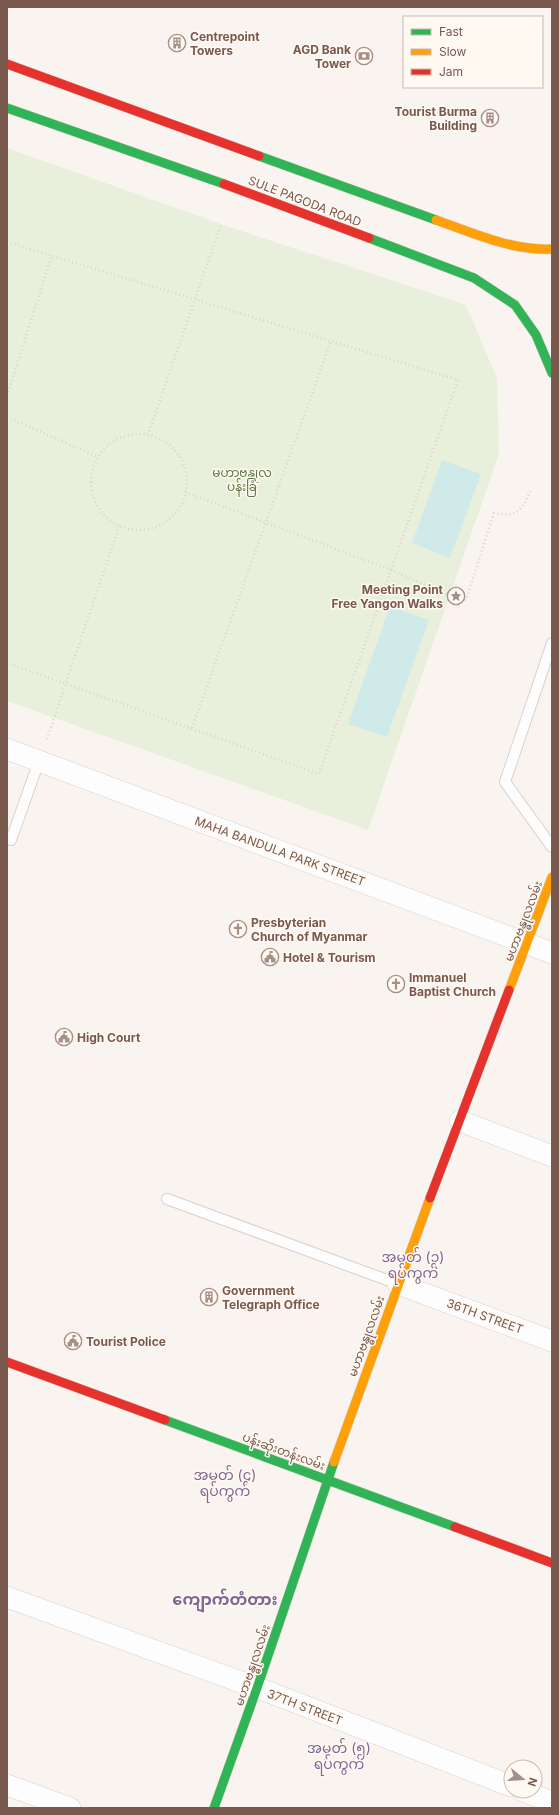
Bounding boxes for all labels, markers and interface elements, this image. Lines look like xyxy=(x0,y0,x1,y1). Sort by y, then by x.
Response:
legend xyxy=(403,16,543,88)
text: Fast xyxy=(439,24,463,39)
place label: Centrepoint Towers xyxy=(190,29,260,58)
building icon: Centrepoint Towers xyxy=(167,33,187,53)
place label: AGD Bank Tower xyxy=(293,42,351,71)
text: Slow xyxy=(439,44,467,59)
bank icon: AGD Bank Tower xyxy=(354,46,374,66)
text: Jam xyxy=(439,64,463,79)
place label: Tourist Burma Building xyxy=(395,104,477,133)
building icon: Tourist Burma Building xyxy=(480,108,500,128)
street label: SULE PAGODA ROAD xyxy=(246,172,364,230)
park label: မဟာဗန္ဓုလ ပန်းခြံ xyxy=(212,465,272,497)
place label: Meeting Point Free Yangon Walks xyxy=(332,582,444,611)
place icon: Meeting Point Free Yangon Walks xyxy=(446,586,466,606)
street label: MAHA BANDULA PARK STREET xyxy=(193,813,368,889)
street label: မဟာဗန္ဓုလလမ်း xyxy=(500,878,548,965)
place label: Presbyterian Church of Myanmar xyxy=(251,915,368,944)
church icon: Presbyterian Church of Myanmar xyxy=(228,919,248,939)
public building icon: Hotel & Tourism xyxy=(260,947,280,967)
place label: Hotel & Tourism xyxy=(283,950,376,965)
place label: Immanuel Baptist Church xyxy=(409,970,496,999)
church icon: Immanuel Baptist Church xyxy=(386,974,406,994)
public building icon: High Court xyxy=(54,1027,74,1047)
place label: High Court xyxy=(77,1030,141,1045)
district label: အမှတ် (၃) ရပ်ကွက် xyxy=(382,1247,444,1285)
place label: Government Telegraph Office xyxy=(222,1283,320,1312)
building icon: Government Telegraph Office xyxy=(199,1287,219,1307)
street label: မဟာဗန္ဓုလလမ်း xyxy=(343,1293,391,1380)
street label: 36TH STREET xyxy=(445,1295,525,1337)
public building icon: Tourist Police xyxy=(63,1331,83,1351)
place label: Tourist Police xyxy=(86,1334,166,1349)
street label: ပန်းဆိုးတန်းလမ်း xyxy=(240,1428,328,1476)
district label: အမှတ် (၄) ရပ်ကွက် xyxy=(194,1465,256,1503)
district label: ကျောက်တံတား xyxy=(172,1588,278,1613)
street label: မဟာဗန္ဓုလလမ်း xyxy=(230,1622,276,1709)
street label: 37TH STREET xyxy=(265,1686,345,1728)
district label: အမှတ် (၅) ရပ်ကွက် xyxy=(307,1738,371,1776)
north arrow xyxy=(503,1759,543,1799)
text: N xyxy=(525,1776,540,1788)

